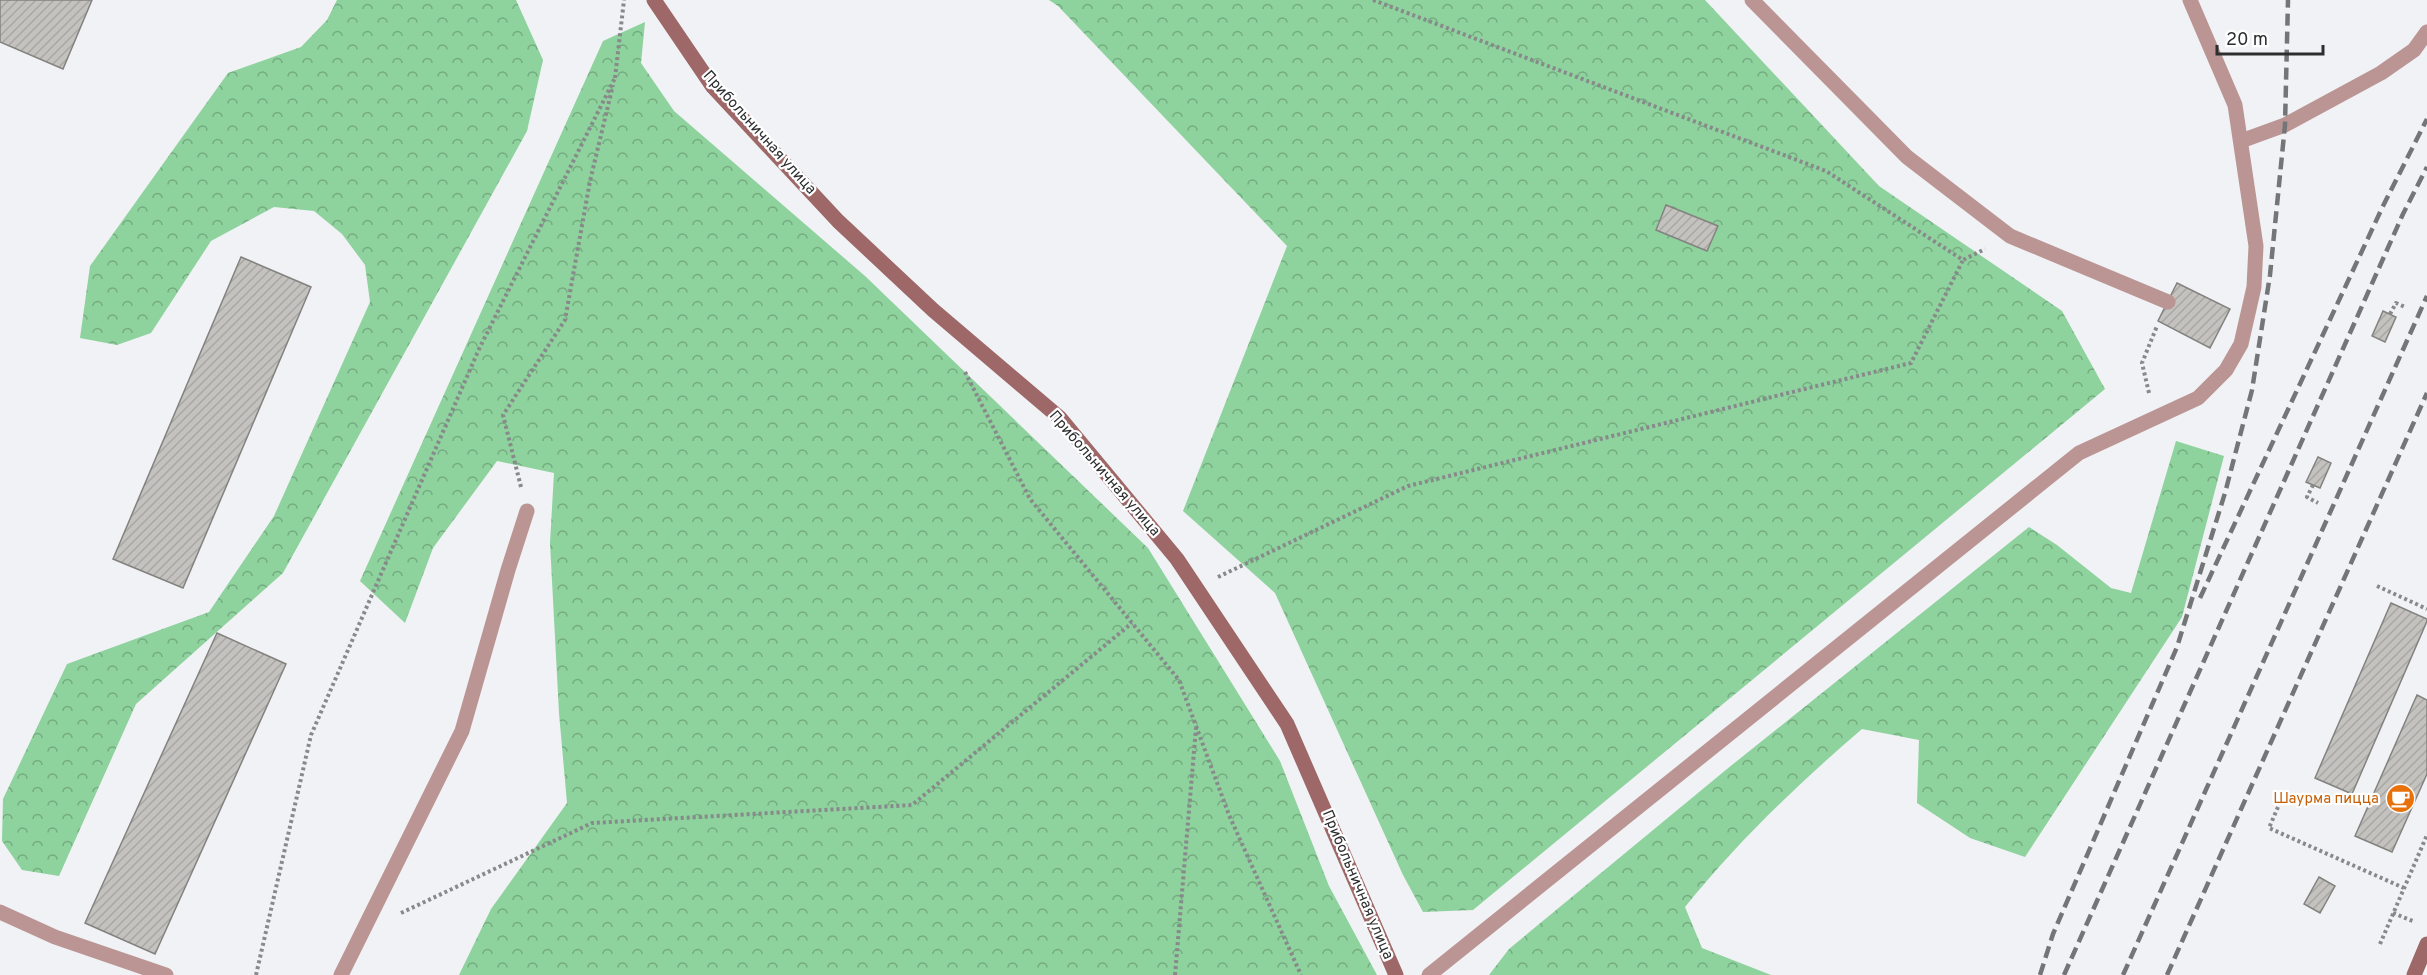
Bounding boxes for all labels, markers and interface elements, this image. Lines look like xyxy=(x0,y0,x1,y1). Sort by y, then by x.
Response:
scale bar xyxy=(2217,18,2324,56)
text: 20 m xyxy=(2226,29,2268,52)
street label: Прибольничная улица xyxy=(698,67,820,199)
street label: Прибольничная улица xyxy=(1044,407,1164,541)
cafe icon: Шаурма пицца xyxy=(2384,783,2416,815)
place label: Шаурма пицца xyxy=(2273,790,2379,809)
street label: Прибольничная улица xyxy=(1317,807,1397,963)

